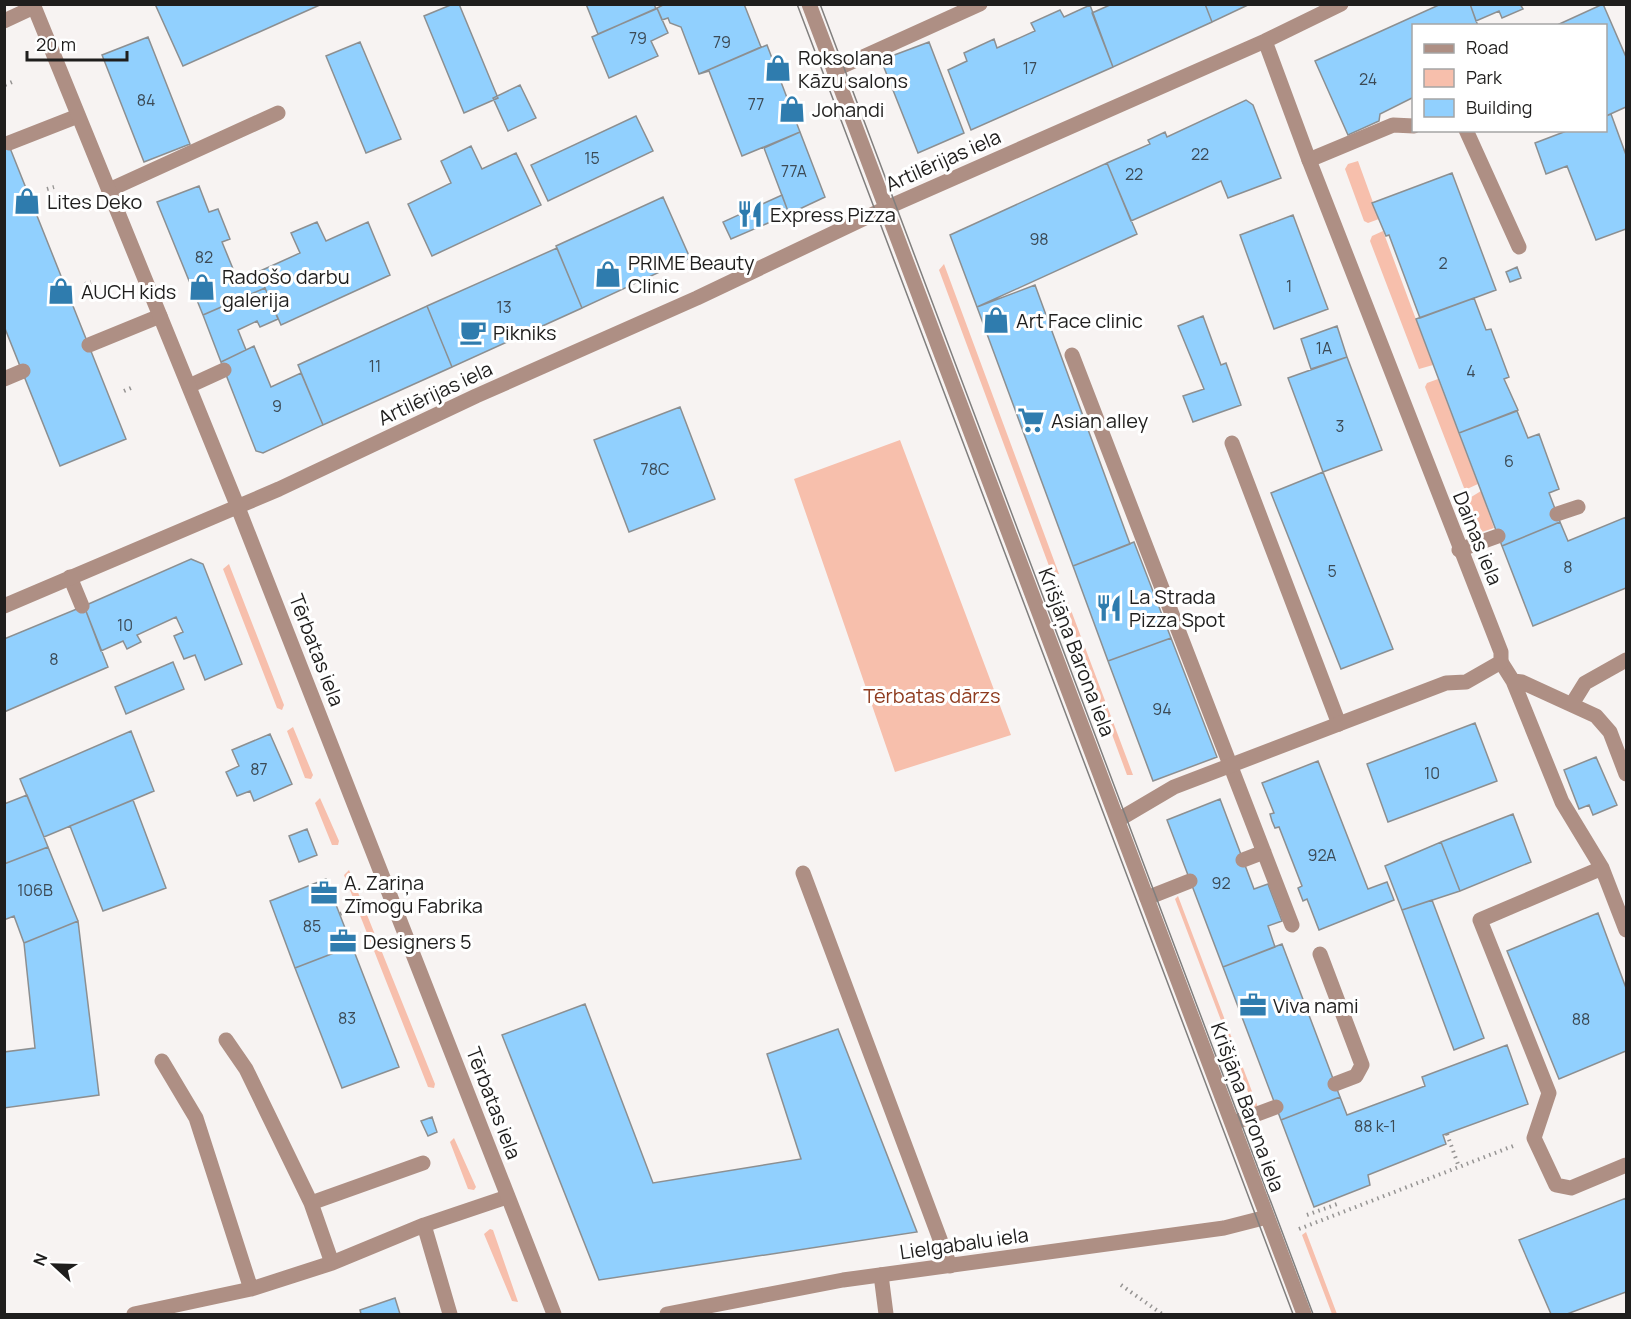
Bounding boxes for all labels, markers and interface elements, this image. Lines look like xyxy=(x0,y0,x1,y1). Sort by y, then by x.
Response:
scale bar xyxy=(27,24,128,62)
legend xyxy=(1412,24,1607,132)
house number: 79 xyxy=(629,27,647,49)
house number: 79 xyxy=(713,31,731,53)
text: 20 m xyxy=(36,32,76,56)
text: Road xyxy=(1466,35,1509,59)
place label: Roksolana Kāzu salons xyxy=(798,44,908,94)
shop icon: Roksolana Kāzu salons xyxy=(763,53,793,83)
house number: 17 xyxy=(1023,57,1037,79)
text: Park xyxy=(1466,65,1503,89)
house number: 24 xyxy=(1359,68,1377,90)
house number: 84 xyxy=(137,89,155,111)
house number: 77 xyxy=(748,93,764,115)
shop icon: Johandi xyxy=(777,94,807,124)
text: Building xyxy=(1466,95,1532,119)
place label: Johandi xyxy=(812,96,884,123)
street label: Artilērijas iela xyxy=(881,123,1005,197)
house number: 22 xyxy=(1191,143,1209,165)
house number: 15 xyxy=(584,147,600,169)
house number: 77A xyxy=(781,160,807,182)
house number: 22 xyxy=(1125,163,1143,185)
shop icon: Lites Deko xyxy=(12,186,42,216)
place label: Lites Deko xyxy=(47,188,143,215)
restaurant icon: Express Pizza xyxy=(735,199,765,229)
place label: Express Pizza xyxy=(770,201,896,228)
house number: 98 xyxy=(1029,228,1049,250)
house number: 82 xyxy=(195,246,213,268)
place label: PRIME Beauty Clinic xyxy=(628,249,755,299)
house number: 2 xyxy=(1438,252,1448,274)
shop icon: PRIME Beauty Clinic xyxy=(593,259,623,289)
place label: Radošo darbu galerija xyxy=(222,263,350,313)
shop icon: Radošo darbu galerija xyxy=(187,272,217,302)
house number: 1 xyxy=(1286,275,1292,297)
shop icon: AUCH kids xyxy=(46,276,76,306)
place label: AUCH kids xyxy=(81,278,176,305)
house number: 13 xyxy=(496,296,512,318)
shop icon: Art Face clinic xyxy=(981,305,1011,335)
place label: Art Face clinic xyxy=(1016,307,1143,334)
cafe icon: Pikniks xyxy=(458,317,488,347)
place label: Pikniks xyxy=(493,319,556,346)
house number: 1A xyxy=(1316,337,1332,359)
house number: 11 xyxy=(369,355,381,377)
street label: Artilērijas iela xyxy=(373,355,497,431)
house number: 4 xyxy=(1466,360,1476,382)
house number: 9 xyxy=(272,395,282,417)
supermarket icon: Asian alley xyxy=(1016,405,1046,435)
place label: Asian alley xyxy=(1051,407,1149,434)
house number: 3 xyxy=(1336,415,1344,437)
house number: 6 xyxy=(1504,450,1514,472)
house number: 78C xyxy=(641,458,669,480)
street label: Dainas iela xyxy=(1447,487,1509,589)
house number: 8 xyxy=(1563,556,1573,578)
house number: 5 xyxy=(1327,560,1337,582)
street label: Krišjāņa Barona iela xyxy=(1032,564,1122,740)
place label: La Strada Pizza Spot xyxy=(1129,583,1225,633)
street label: Tērbatas iela xyxy=(283,590,351,710)
restaurant icon: La Strada Pizza Spot xyxy=(1094,593,1124,623)
house number: 10 xyxy=(117,614,133,636)
house number: 8 xyxy=(49,648,59,670)
park label: Tērbatas dārzs xyxy=(863,682,1001,709)
house number: 94 xyxy=(1152,698,1172,720)
house number: 87 xyxy=(250,758,268,780)
house number: 10 xyxy=(1424,762,1440,784)
house number: 92A xyxy=(1308,844,1336,866)
place label: A. Zariņa Zīmogu Fabrika xyxy=(344,869,483,919)
house number: 92 xyxy=(1211,872,1231,894)
office icon: A. Zariņa Zīmogu Fabrika xyxy=(309,878,339,908)
house number: 106B xyxy=(17,879,53,901)
house number: 85 xyxy=(303,915,321,937)
office icon: Designers 5 xyxy=(328,926,358,956)
place label: Designers 5 xyxy=(363,928,472,955)
office icon: Viva nami xyxy=(1238,990,1268,1020)
place label: Viva nami xyxy=(1273,992,1359,1019)
house number: 83 xyxy=(338,1007,356,1029)
house number: 88 xyxy=(1572,1008,1590,1030)
street label: Krišjāņa Barona iela xyxy=(1205,1018,1291,1196)
street label: Tērbatas iela xyxy=(460,1043,528,1163)
house number: 88 k-1 xyxy=(1354,1115,1396,1137)
street label: Lielgabalu iela xyxy=(898,1221,1030,1265)
north arrow xyxy=(24,1235,84,1295)
text: N xyxy=(28,1250,52,1269)

